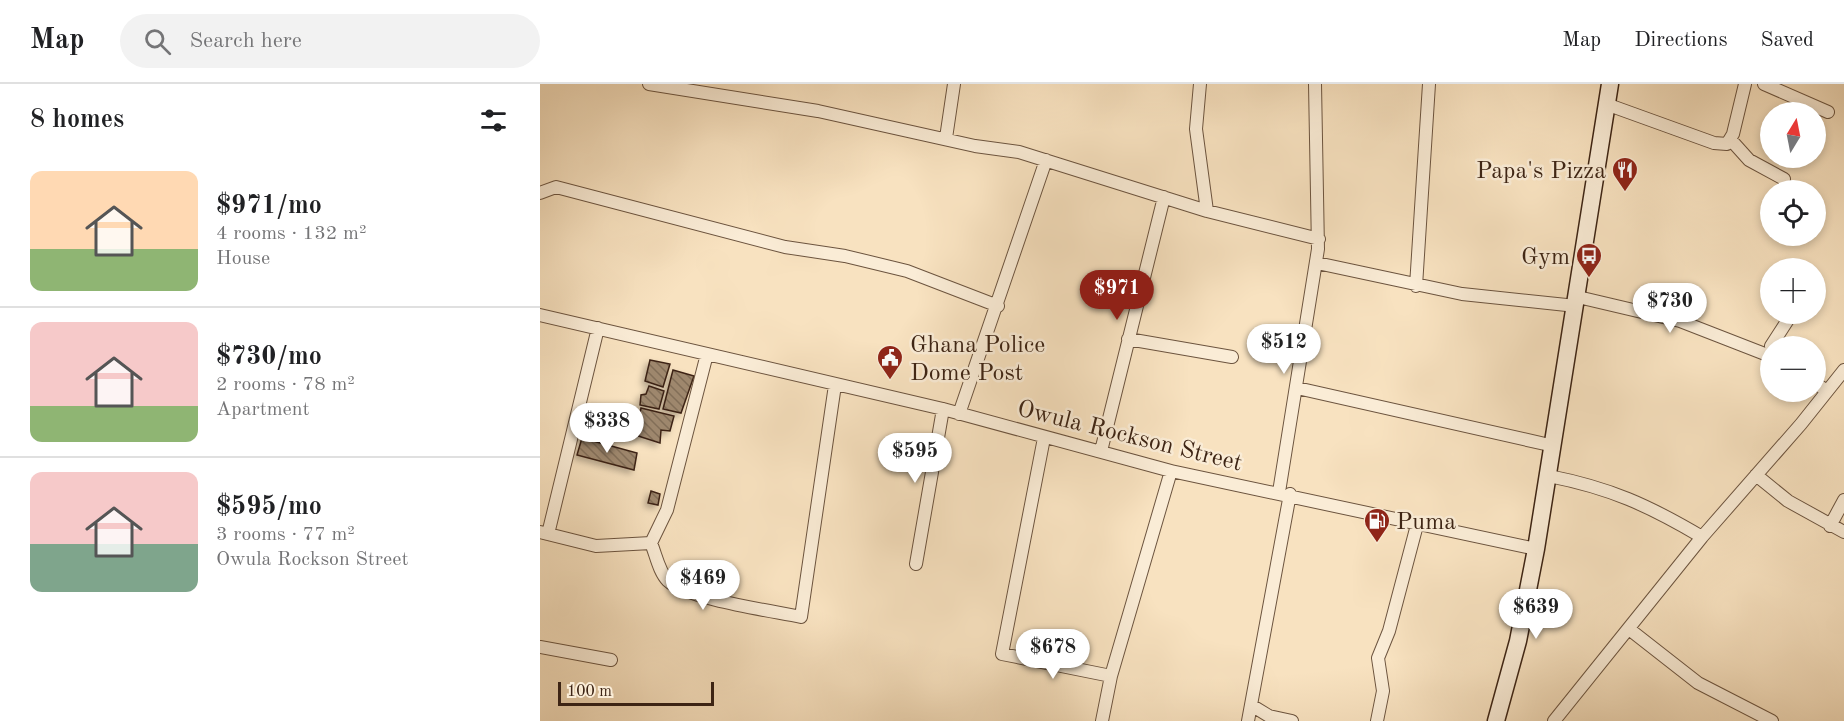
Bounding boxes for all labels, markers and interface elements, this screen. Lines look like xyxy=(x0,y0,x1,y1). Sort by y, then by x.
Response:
search box xyxy=(120,14,540,68)
icon: search xyxy=(141,25,174,58)
text: Map xyxy=(30,27,84,55)
text: Search here xyxy=(189,30,302,52)
text: Map xyxy=(1562,30,1601,51)
text: Directions xyxy=(1634,30,1728,51)
text: Saved xyxy=(1761,30,1814,51)
north arrow xyxy=(1760,102,1826,168)
map controls xyxy=(1760,102,1826,402)
icon: filters xyxy=(477,104,510,137)
text: 8 homes xyxy=(30,107,124,133)
restaurant icon: Papa's Pizza xyxy=(1610,155,1640,193)
place label: Papa's Pizza xyxy=(1476,160,1606,184)
button: locate xyxy=(1760,180,1826,246)
text: $971/mo xyxy=(216,193,322,219)
icon: home xyxy=(78,195,150,267)
text: 4 rooms · 132 m² xyxy=(216,224,366,244)
bus stop icon: Gym xyxy=(1574,241,1604,279)
place label: Gym xyxy=(1521,246,1570,270)
text: House xyxy=(216,249,270,269)
button: + xyxy=(1760,258,1826,324)
pin: $971 xyxy=(1081,270,1153,321)
text: $971 xyxy=(1094,279,1140,299)
pin: $730 xyxy=(1634,283,1706,334)
text: $730 xyxy=(1647,292,1693,312)
pin: $512 xyxy=(1248,324,1320,375)
text: $512 xyxy=(1261,333,1307,353)
place label: Ghana Police Dome Post xyxy=(910,334,1045,386)
button: − xyxy=(1760,336,1826,402)
public building icon: Ghana Police Dome Post xyxy=(875,343,905,381)
text: $730/mo xyxy=(216,344,322,370)
icon: home xyxy=(78,346,150,418)
text: 2 rooms · 78 m² xyxy=(216,375,355,395)
street label: Owula Rockson Street xyxy=(1015,397,1244,477)
text: Apartment xyxy=(216,400,310,420)
pin: $338 xyxy=(571,403,643,454)
text: $338 xyxy=(584,412,630,432)
pin: $595 xyxy=(879,433,951,484)
text: $595 xyxy=(892,442,938,462)
text: $595/mo xyxy=(216,494,322,520)
icon: home xyxy=(78,496,150,568)
fuel station icon: Puma xyxy=(1362,506,1392,544)
place label: Puma xyxy=(1396,511,1456,535)
text: 3 rooms · 77 m² xyxy=(216,525,355,545)
text: Owula Rockson Street xyxy=(216,550,408,570)
pin: $469 xyxy=(667,560,739,611)
text: $469 xyxy=(680,569,726,589)
pin: $639 xyxy=(1500,589,1572,640)
text: $639 xyxy=(1513,598,1559,618)
pin: $678 xyxy=(1017,629,1089,680)
text: $678 xyxy=(1030,638,1076,658)
scale bar xyxy=(558,679,714,706)
text: 100 m xyxy=(567,684,612,700)

